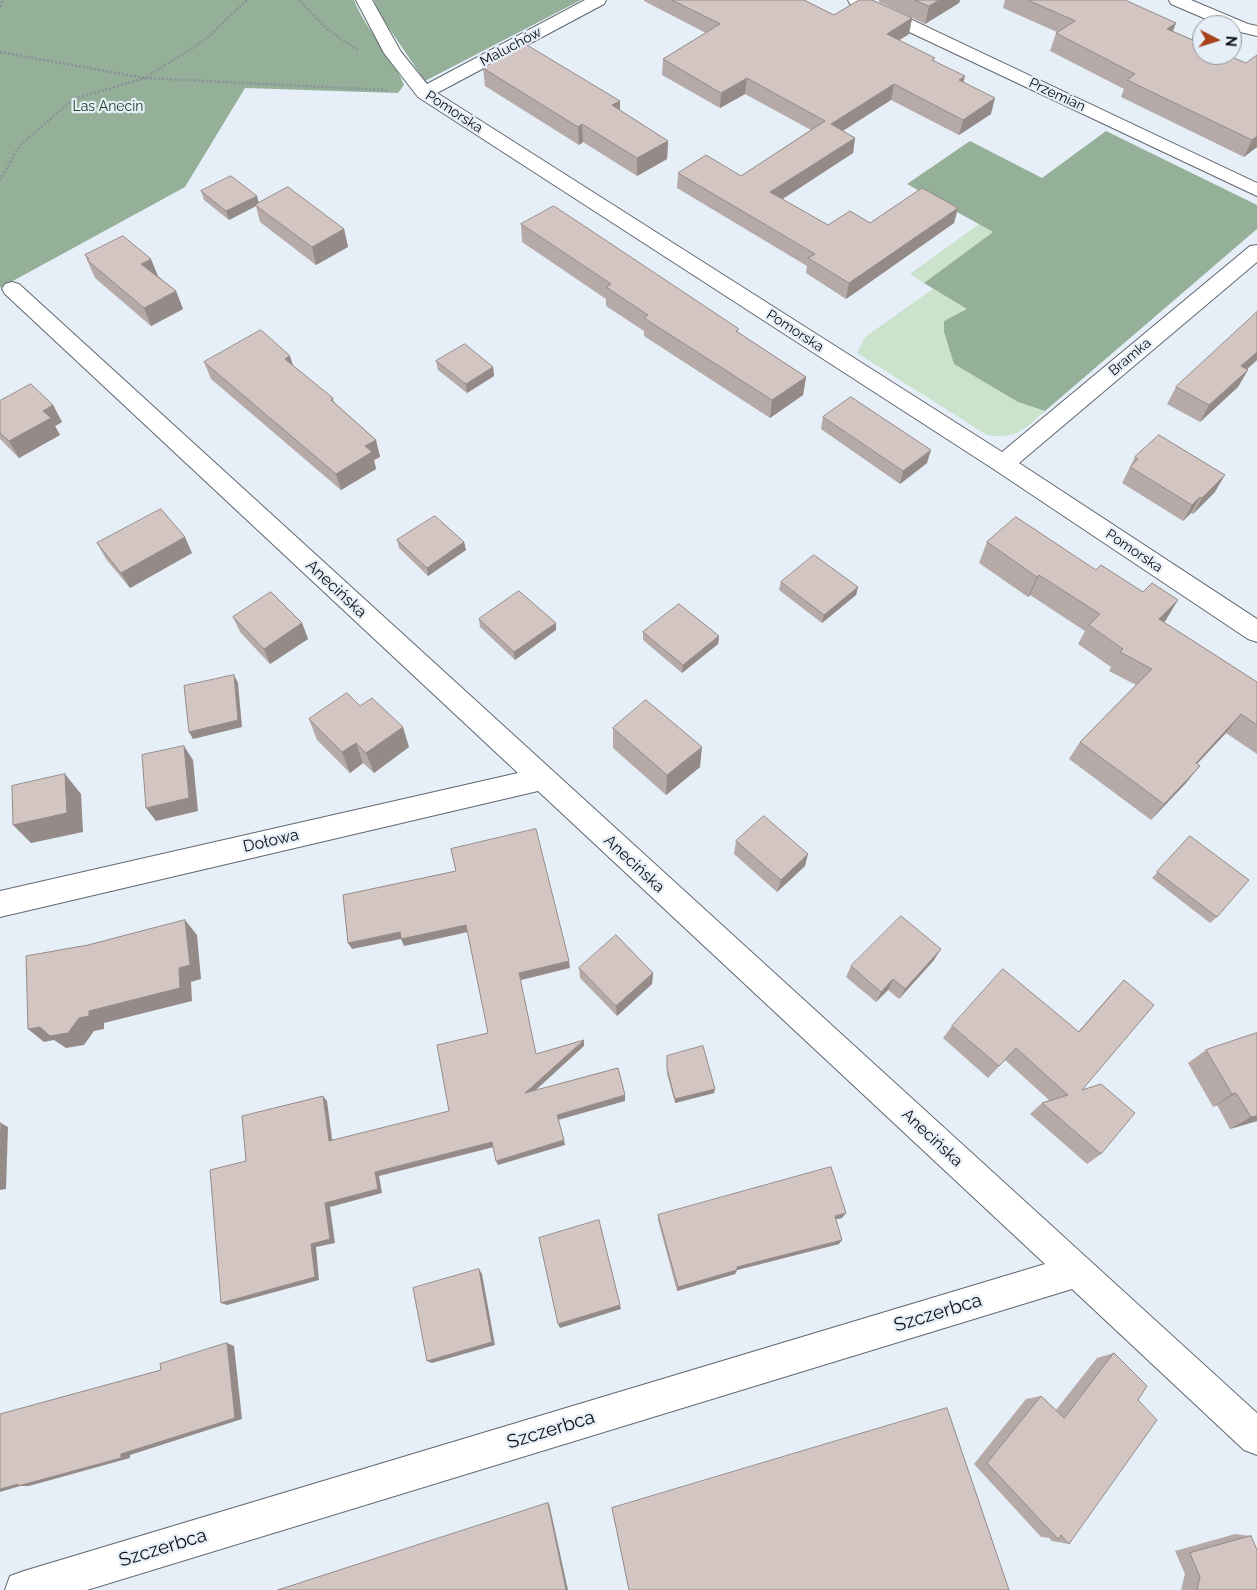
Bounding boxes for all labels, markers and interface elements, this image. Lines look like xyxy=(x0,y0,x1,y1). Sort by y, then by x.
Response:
north arrow xyxy=(1192,15,1242,65)
street label: Maluchów xyxy=(477,24,545,70)
text: N xyxy=(1223,35,1239,47)
street label: Przemian xyxy=(1026,75,1088,115)
street label: Pomorska xyxy=(422,87,486,137)
park label: Las Anecin xyxy=(73,99,143,115)
street label: Pomorska xyxy=(763,306,827,356)
street label: Bramka xyxy=(1106,335,1154,379)
street label: Pomorska xyxy=(1102,526,1166,576)
street label: Anecińska xyxy=(302,556,370,622)
street label: Dołowa xyxy=(241,825,301,857)
street label: Anecińska xyxy=(600,831,668,897)
street label: Anecińska xyxy=(898,1105,966,1171)
street label: Szczerbca xyxy=(891,1289,985,1337)
street label: Szczerbca xyxy=(504,1406,598,1454)
street label: Szczerbca xyxy=(116,1524,210,1572)

